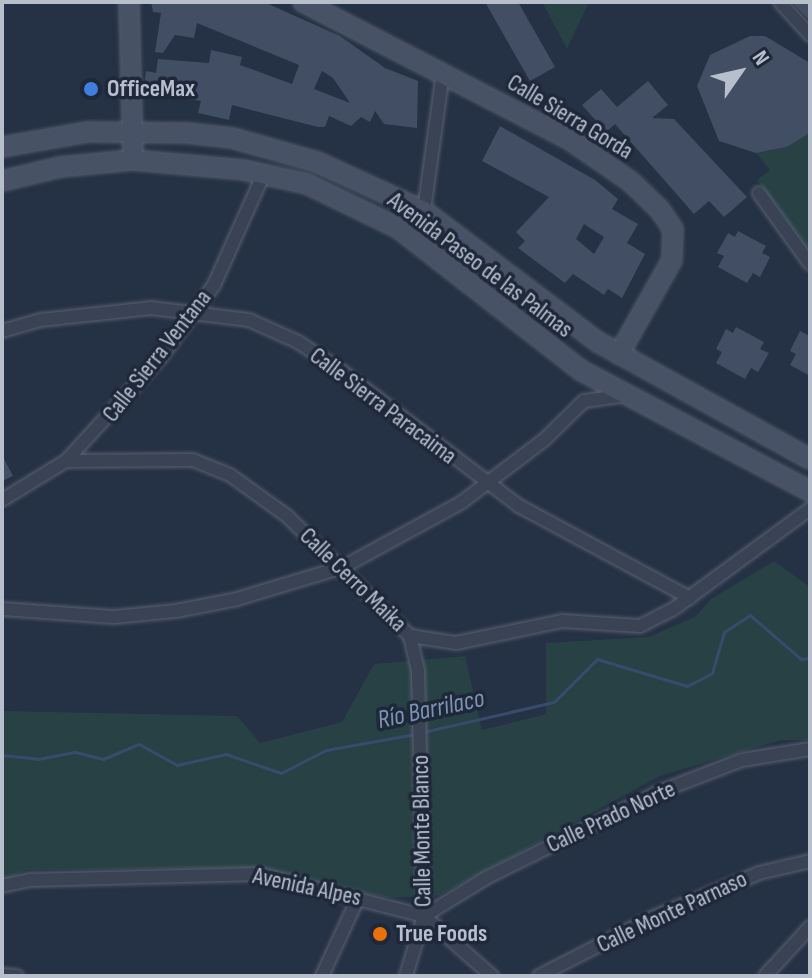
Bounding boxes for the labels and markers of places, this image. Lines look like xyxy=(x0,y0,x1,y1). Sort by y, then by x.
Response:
place label: OfficeMax xyxy=(107,75,195,103)
marker: OfficeMax xyxy=(82,80,100,98)
place label: True Foods xyxy=(396,920,487,948)
marker: True Foods xyxy=(371,925,389,943)

